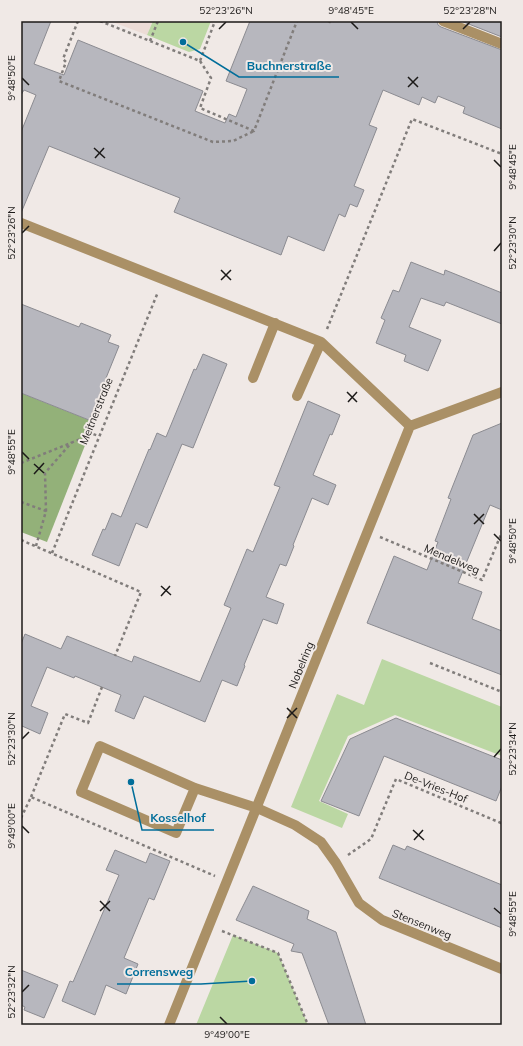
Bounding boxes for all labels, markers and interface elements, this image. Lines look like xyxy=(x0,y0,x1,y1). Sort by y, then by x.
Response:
text: 52°23'26"N xyxy=(199,4,253,17)
text: 9°48'45"E xyxy=(328,4,374,17)
text: 52°23'28"N xyxy=(443,4,497,17)
callout: Buchnerstraße xyxy=(239,53,339,77)
text: 9°48'50"E xyxy=(5,55,18,101)
text: Buchnerstraße xyxy=(247,58,332,73)
text: 9°48'45"E xyxy=(506,144,519,190)
text: 52°23'26"N xyxy=(5,206,18,260)
text: 52°23'30"N xyxy=(506,216,519,270)
street label: Meitnerstraße xyxy=(76,375,116,447)
text: 9°48'55"E xyxy=(5,429,18,475)
text: 9°48'50"E xyxy=(506,518,519,564)
street label: Mendelweg xyxy=(422,541,482,577)
street label: Nobelring xyxy=(285,639,317,691)
text: 52°23'30"N xyxy=(5,712,18,766)
text: 52°23'34"N xyxy=(506,722,519,776)
street label: De-Vries-Hof xyxy=(402,768,470,806)
text: 9°49'00"E xyxy=(5,803,18,849)
callout: Kosselhof xyxy=(142,806,214,830)
text: Kosselhof xyxy=(150,810,206,825)
text: 9°48'55"E xyxy=(506,891,519,937)
street label: Stensenweg xyxy=(390,906,454,942)
callout: Corrensweg xyxy=(117,960,201,984)
text: Corrensweg xyxy=(125,964,193,979)
text: 52°23'32"N xyxy=(5,965,18,1019)
text: 9°49'00"E xyxy=(204,1028,250,1041)

